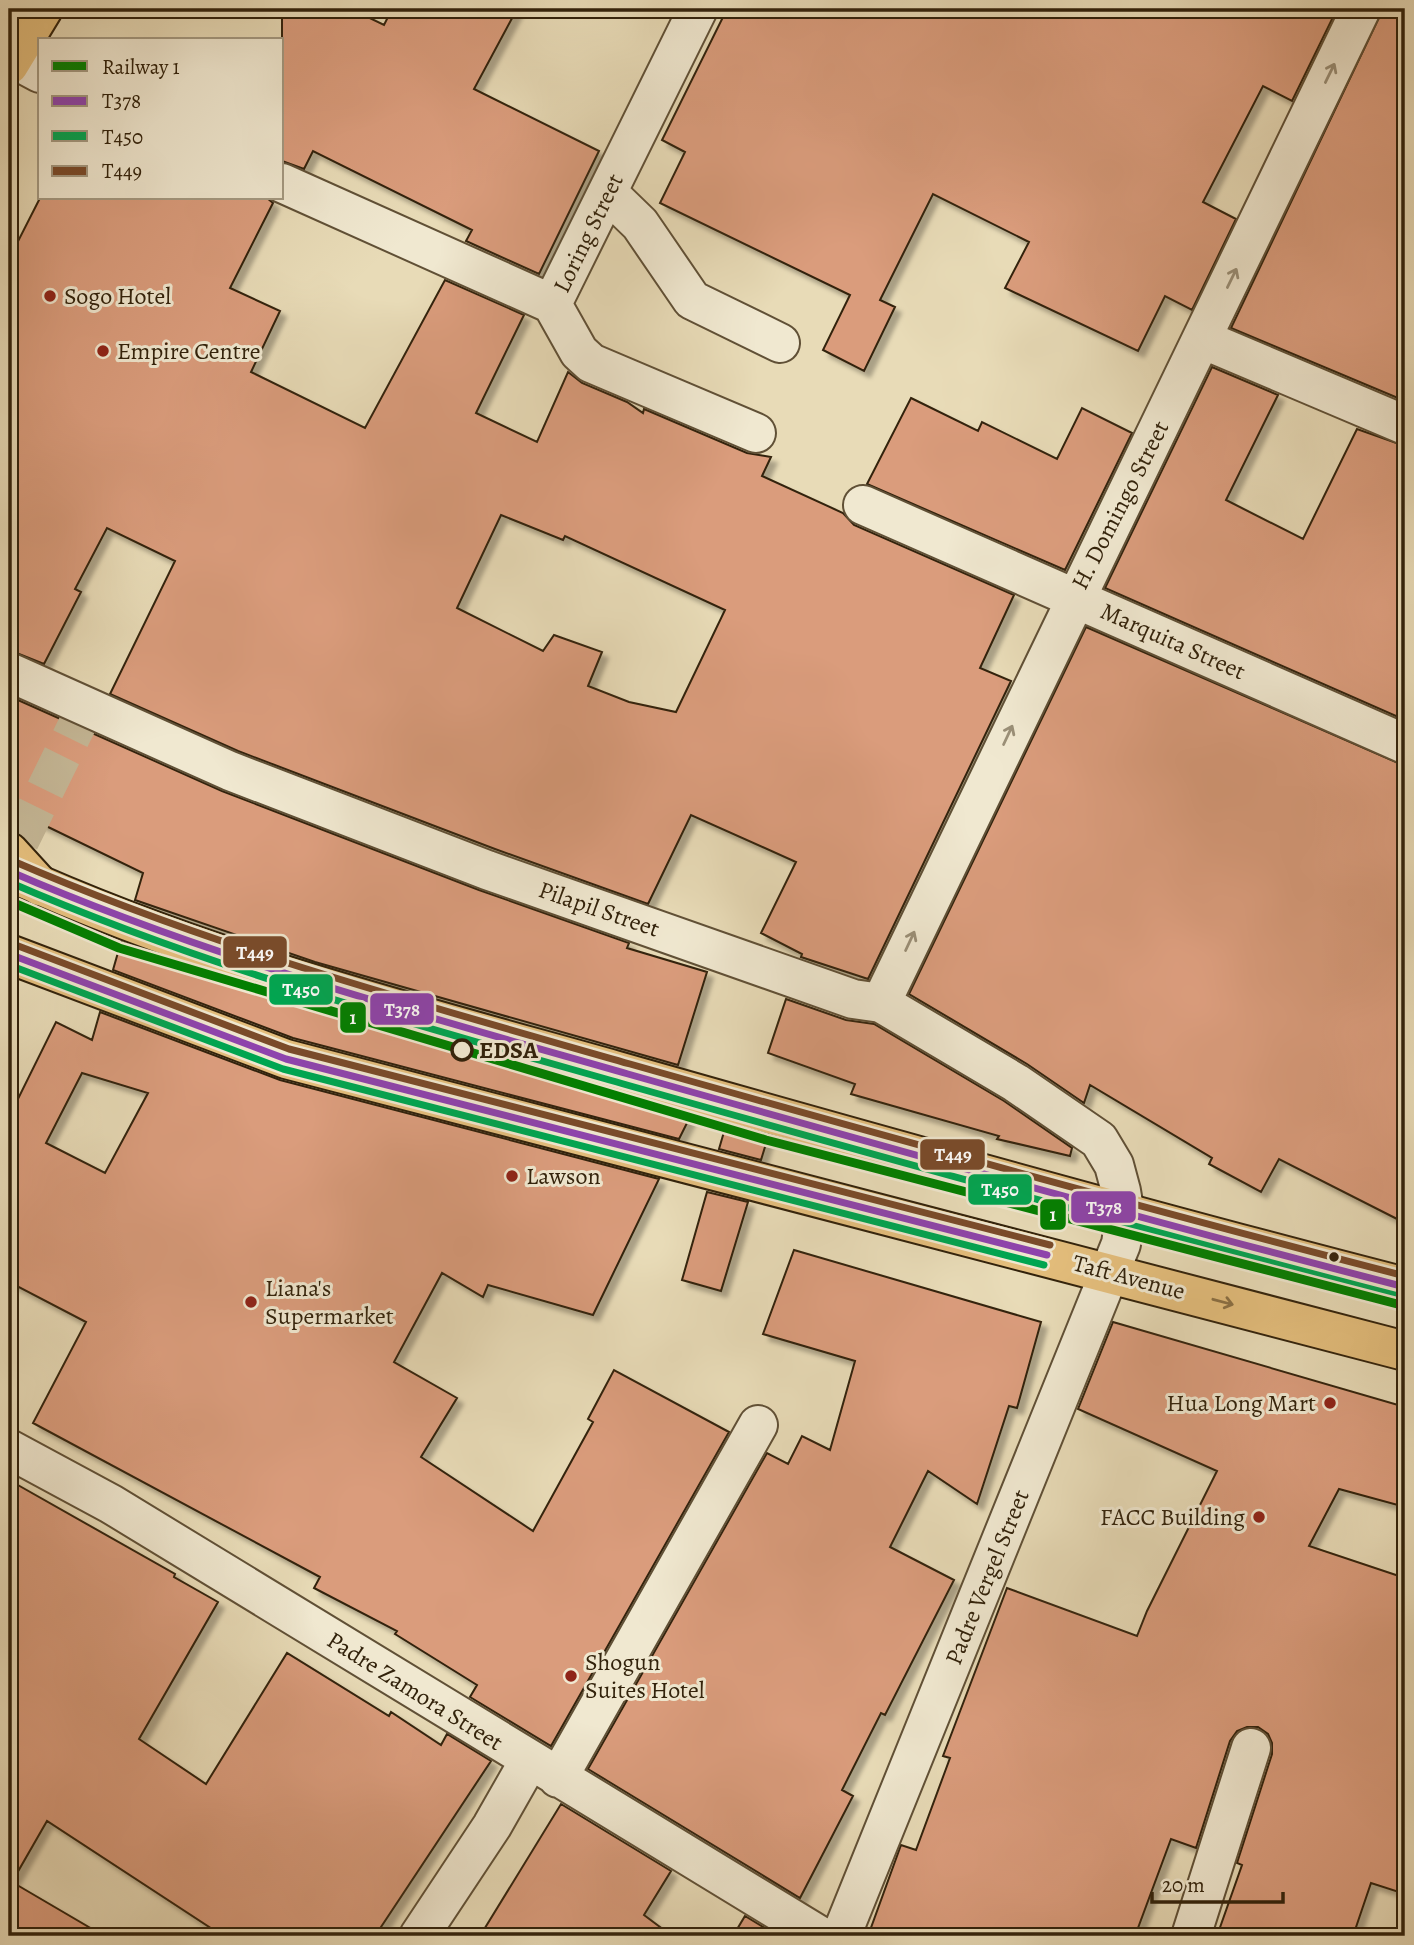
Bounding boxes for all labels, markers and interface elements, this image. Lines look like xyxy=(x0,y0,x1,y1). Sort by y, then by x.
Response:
legend xyxy=(38,38,284,200)
text: Railway 1 xyxy=(102,53,180,81)
one-way arrow xyxy=(1324,63,1338,84)
text: T378 xyxy=(102,87,141,115)
text: T450 xyxy=(102,123,143,151)
text: T449 xyxy=(102,157,142,185)
street label: Loring Street xyxy=(545,168,631,298)
one-way arrow xyxy=(1226,268,1239,289)
place label: Sogo Hotel xyxy=(64,280,171,312)
marker: Sogo Hotel xyxy=(42,288,58,304)
place label: Empire Centre xyxy=(117,335,260,367)
marker: Empire Centre xyxy=(95,343,111,359)
street label: H. Domingo Street xyxy=(1064,415,1176,595)
street label: Marquita Street xyxy=(1096,595,1250,687)
one-way arrow xyxy=(1002,725,1015,747)
street label: Pilapil Street xyxy=(534,873,664,945)
one-way arrow xyxy=(904,931,918,952)
line badge: T449 xyxy=(222,935,288,969)
text: T449 xyxy=(236,940,274,966)
line badge: T450 xyxy=(268,973,334,1006)
text: T450 xyxy=(282,977,320,1003)
line badge: T378 xyxy=(369,992,435,1026)
text: T378 xyxy=(384,997,420,1023)
line badge: 1 xyxy=(339,1001,367,1034)
text: 1 xyxy=(350,1005,357,1031)
place label: EDSA xyxy=(479,1034,539,1066)
marker: EDSA xyxy=(451,1039,473,1061)
line badge: T449 xyxy=(919,1138,986,1171)
text: T449 xyxy=(934,1142,972,1168)
place label: Lawson xyxy=(526,1160,601,1192)
marker: Lawson xyxy=(504,1168,520,1184)
line badge: T450 xyxy=(967,1173,1033,1206)
text: T450 xyxy=(981,1177,1019,1203)
line badge: T378 xyxy=(1070,1190,1137,1224)
text: T378 xyxy=(1086,1195,1122,1221)
line badge: 1 xyxy=(1039,1198,1067,1231)
text: 1 xyxy=(1050,1202,1057,1228)
street label: Taft Avenue xyxy=(1069,1247,1189,1307)
unlabelled marker xyxy=(1327,1250,1341,1264)
place label: Liana's Supermarket xyxy=(265,1272,394,1332)
marker: Liana's Supermarket xyxy=(243,1294,259,1310)
one-way arrow xyxy=(1211,1296,1234,1309)
place label: Hua Long Mart xyxy=(1167,1387,1316,1419)
marker: Hua Long Mart xyxy=(1322,1395,1338,1411)
street label: Padre Vergel Street xyxy=(937,1484,1037,1669)
place label: FACC Building xyxy=(1100,1501,1245,1533)
marker: FACC Building xyxy=(1251,1509,1267,1525)
street label: Padre Zamora Street xyxy=(321,1624,509,1758)
place label: Shogun Suites Hotel xyxy=(585,1646,705,1706)
marker: Shogun Suites Hotel xyxy=(563,1668,579,1684)
scale bar xyxy=(1152,1861,1283,1905)
text: 20 m xyxy=(1162,1871,1205,1899)

